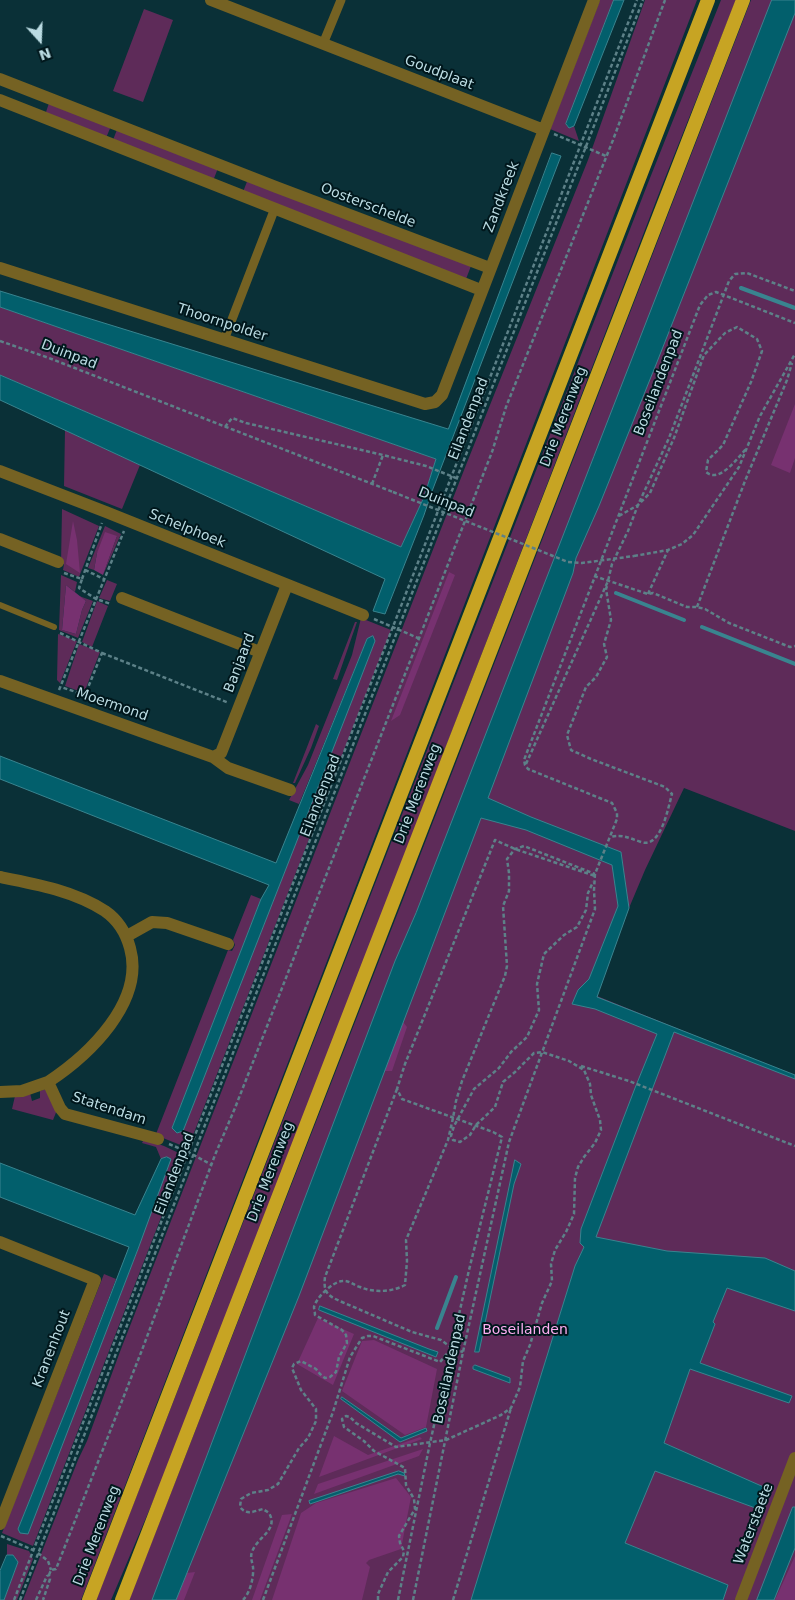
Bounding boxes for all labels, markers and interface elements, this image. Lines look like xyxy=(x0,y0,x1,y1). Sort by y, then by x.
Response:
north arrow xyxy=(15,15,65,65)
text: N xyxy=(37,45,53,64)
street label: Goudplaat xyxy=(402,52,476,94)
street label: Zandkreek xyxy=(481,159,523,235)
street label: Oosterschelde xyxy=(318,180,418,232)
street label: Thoornpolder xyxy=(175,301,269,345)
street label: Boseilandenpad xyxy=(631,328,687,438)
street label: Duinpad xyxy=(39,337,99,373)
street label: Drie Merenweg xyxy=(537,364,591,470)
street label: Eilandenpad xyxy=(446,375,492,463)
street label: Duinpad xyxy=(416,484,476,522)
street label: Schelphoek xyxy=(146,506,228,552)
street label: Banjaard xyxy=(221,631,259,695)
street label: Moermond xyxy=(74,685,150,725)
street label: Drie Merenweg xyxy=(391,741,445,847)
street label: Eilandenpad xyxy=(298,752,344,840)
street label: Statendam xyxy=(70,1089,148,1129)
street label: Drie Merenweg xyxy=(244,1119,298,1225)
street label: Eilandenpad xyxy=(152,1130,198,1218)
street label: Kranenhout xyxy=(30,1308,74,1390)
street label: Boseilandenpad xyxy=(430,1312,470,1426)
park label: Boseilanden xyxy=(482,1322,568,1338)
street label: Waterstaete xyxy=(731,1481,777,1567)
street label: Drie Merenweg xyxy=(70,1483,124,1589)

